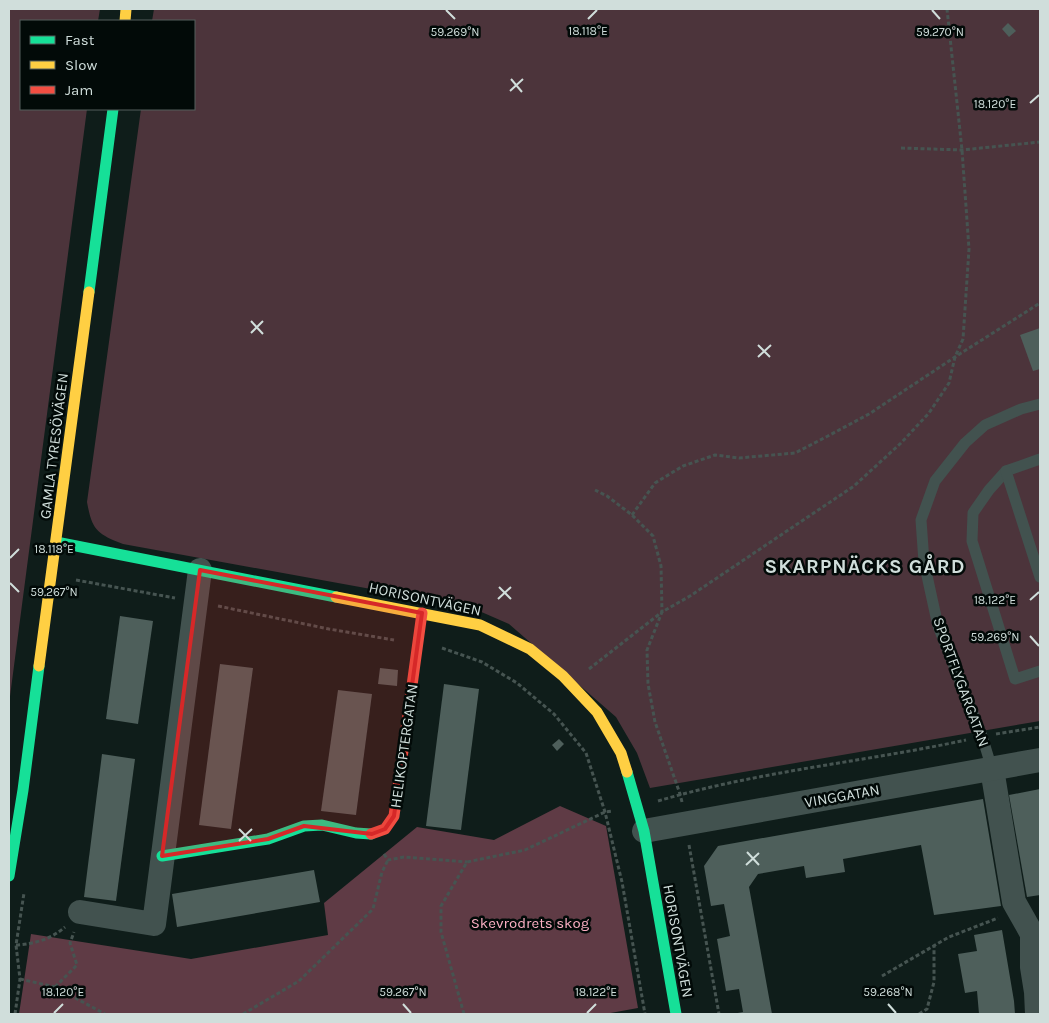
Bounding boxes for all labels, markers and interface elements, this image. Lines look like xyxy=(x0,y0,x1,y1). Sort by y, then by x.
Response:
legend xyxy=(20,20,195,110)
text: 18.118°E xyxy=(568,24,608,38)
text: 59.269°N xyxy=(431,25,479,39)
text: 59.270°N xyxy=(916,25,964,39)
text: Fast xyxy=(65,31,95,49)
text: Slow xyxy=(65,56,97,74)
text: Jam xyxy=(65,81,93,99)
text: 18.120°E xyxy=(974,97,1016,111)
street label: GAMLA TYRESÖVÄGEN xyxy=(36,372,72,520)
text: 18.118°E xyxy=(34,542,74,556)
district label: SKARPNÄCKS GÅRD xyxy=(765,554,965,578)
street label: HORISONTVÄGEN xyxy=(367,578,483,620)
text: 59.267°N xyxy=(30,585,78,599)
text: 18.122°E xyxy=(974,593,1016,607)
street label: SPORTFLYGARGATAN xyxy=(929,615,993,749)
text: 59.269°N xyxy=(971,630,1019,644)
street label: HELIKOPTERGATAN xyxy=(386,683,422,809)
street label: VINGGATAN xyxy=(803,781,881,811)
street label: HORISONTVÄGEN xyxy=(659,883,697,999)
park label: Skevrodrets skog xyxy=(471,914,590,932)
text: 18.120°E xyxy=(42,985,84,999)
text: 59.267°N xyxy=(379,985,427,999)
text: 18.122°E xyxy=(575,985,617,999)
text: 59.268°N xyxy=(863,985,913,999)

